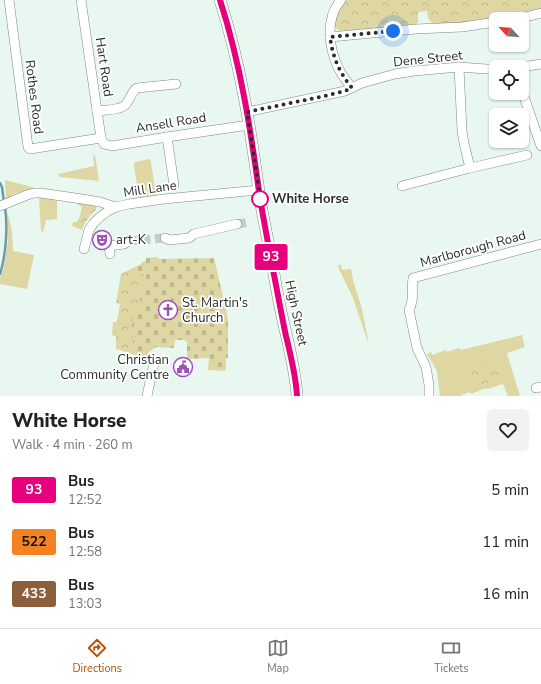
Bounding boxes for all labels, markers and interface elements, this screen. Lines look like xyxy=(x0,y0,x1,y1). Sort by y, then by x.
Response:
north arrow xyxy=(489,12,529,52)
map controls xyxy=(489,12,529,148)
your location xyxy=(383,21,403,41)
street label: Hart Road xyxy=(91,36,117,98)
street label: Dene Street xyxy=(392,46,464,72)
street label: Rothes Road xyxy=(21,59,47,135)
button: locate xyxy=(489,60,529,100)
button: layers xyxy=(489,108,529,148)
street label: Ansell Road xyxy=(134,109,208,137)
street label: Mill Lane xyxy=(122,176,178,202)
marker: White Horse xyxy=(251,190,269,208)
place label: White Horse xyxy=(272,190,349,208)
street label: Marlborough Road xyxy=(418,226,528,272)
theatre icon: art-K xyxy=(91,229,113,251)
place label: art-K xyxy=(116,231,147,249)
line badge: 93 xyxy=(253,244,289,270)
text: 93 xyxy=(263,247,279,266)
street label: High Street xyxy=(280,278,312,348)
place label: St. Martin's Church xyxy=(182,294,248,327)
church icon: St. Martin's Church xyxy=(157,299,179,321)
place label: Christian Community Centre xyxy=(60,351,169,384)
public building icon: Christian Community Centre xyxy=(172,356,194,378)
text: White Horse xyxy=(12,408,127,434)
button: heart xyxy=(487,409,529,451)
text: Walk · 4 min · 260 m xyxy=(12,436,133,454)
text: Bus xyxy=(68,471,94,491)
text: 93 xyxy=(26,480,42,499)
text: 5 min xyxy=(491,480,529,500)
text: 12:52 xyxy=(68,491,102,509)
text: Bus xyxy=(68,523,94,543)
text: 522 xyxy=(21,532,47,551)
text: 11 min xyxy=(482,532,529,552)
text: 12:58 xyxy=(68,543,102,561)
text: Bus xyxy=(68,575,94,595)
text: 433 xyxy=(21,584,47,603)
text: 16 min xyxy=(482,584,529,604)
text: 13:03 xyxy=(68,595,102,613)
tab: Directions xyxy=(72,637,122,676)
tab: Map xyxy=(267,637,289,676)
tab: Tickets xyxy=(434,637,469,676)

